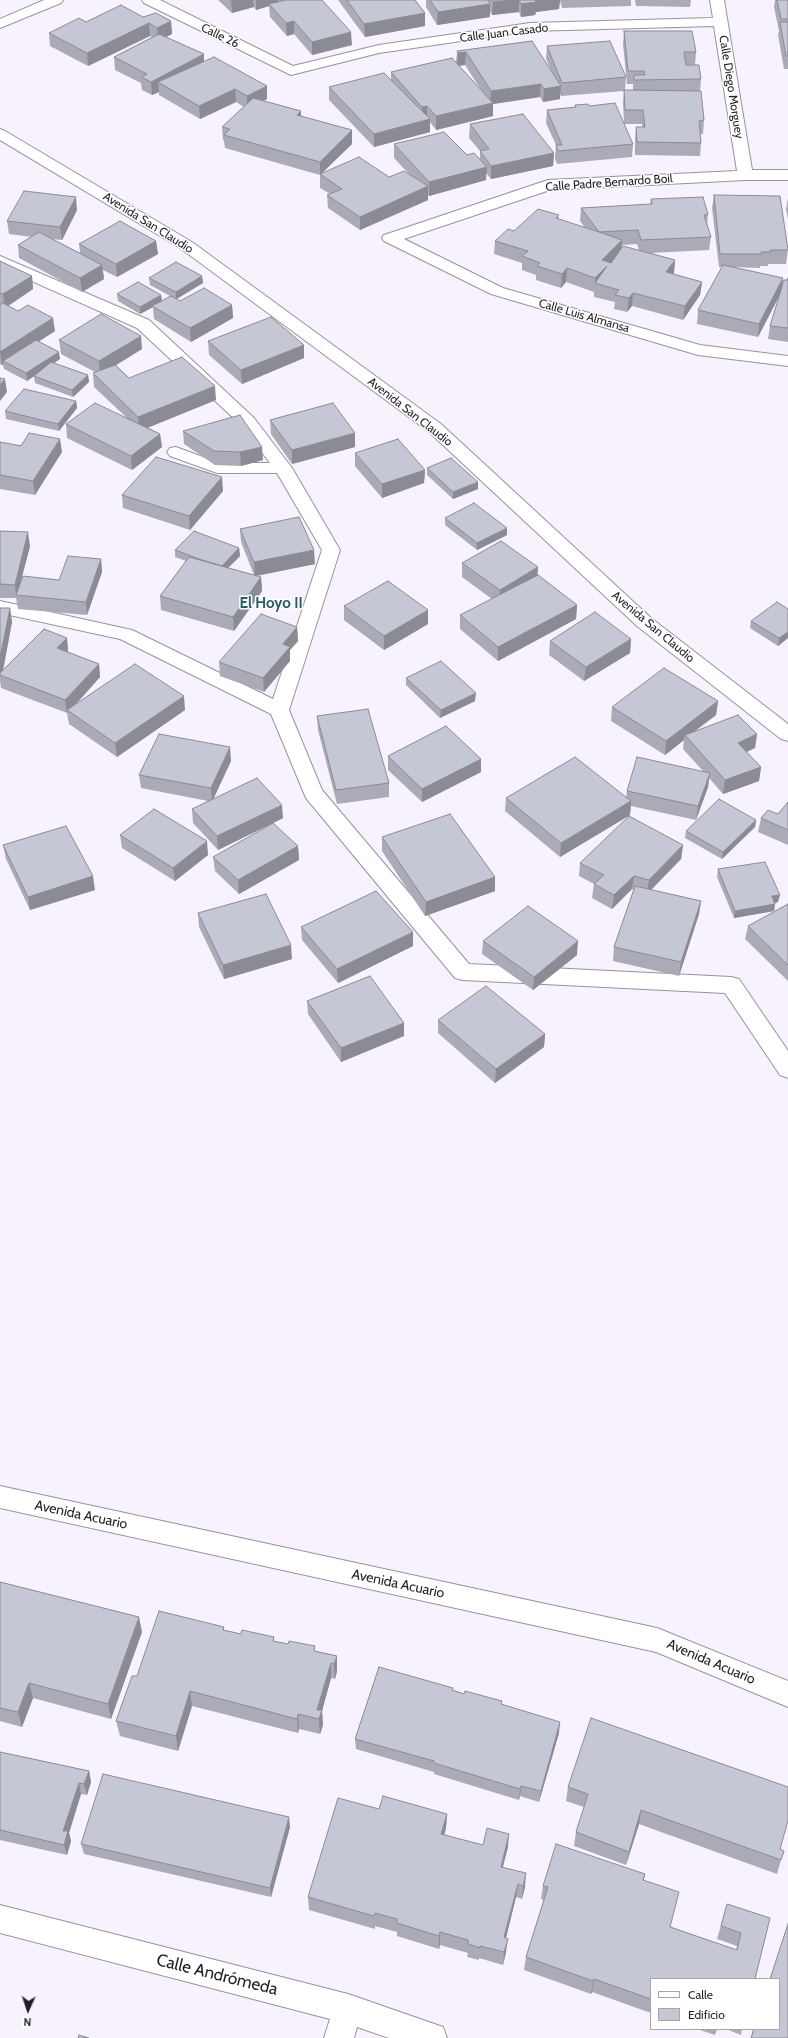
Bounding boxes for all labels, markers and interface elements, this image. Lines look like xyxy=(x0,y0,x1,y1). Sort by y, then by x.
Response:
street label: Calle Juan Casado xyxy=(459,20,549,46)
street label: Calle 26 xyxy=(199,21,241,51)
street label: Calle Diego Morguey xyxy=(716,34,746,140)
street label: Calle Padre Bernardo Boil xyxy=(545,171,673,195)
street label: Avenida San Claudio xyxy=(100,189,196,257)
street label: Calle Luis Almansa xyxy=(537,296,631,336)
street label: Avenida San Claudio xyxy=(365,374,455,450)
street label: Avenida San Claudio xyxy=(609,588,697,666)
district label: El Hoyo II xyxy=(239,595,303,613)
street label: Avenida Acuario xyxy=(33,1497,129,1533)
street label: Avenida Acuario xyxy=(350,1566,446,1602)
street label: Avenida Acuario xyxy=(664,1636,758,1688)
street label: Calle Andrómeda xyxy=(154,1950,280,2000)
legend xyxy=(650,1978,780,2030)
text: Calle xyxy=(688,1987,713,2002)
north arrow xyxy=(8,1990,48,2030)
text: Edificio xyxy=(688,2007,725,2022)
text: N xyxy=(23,2015,32,2029)

